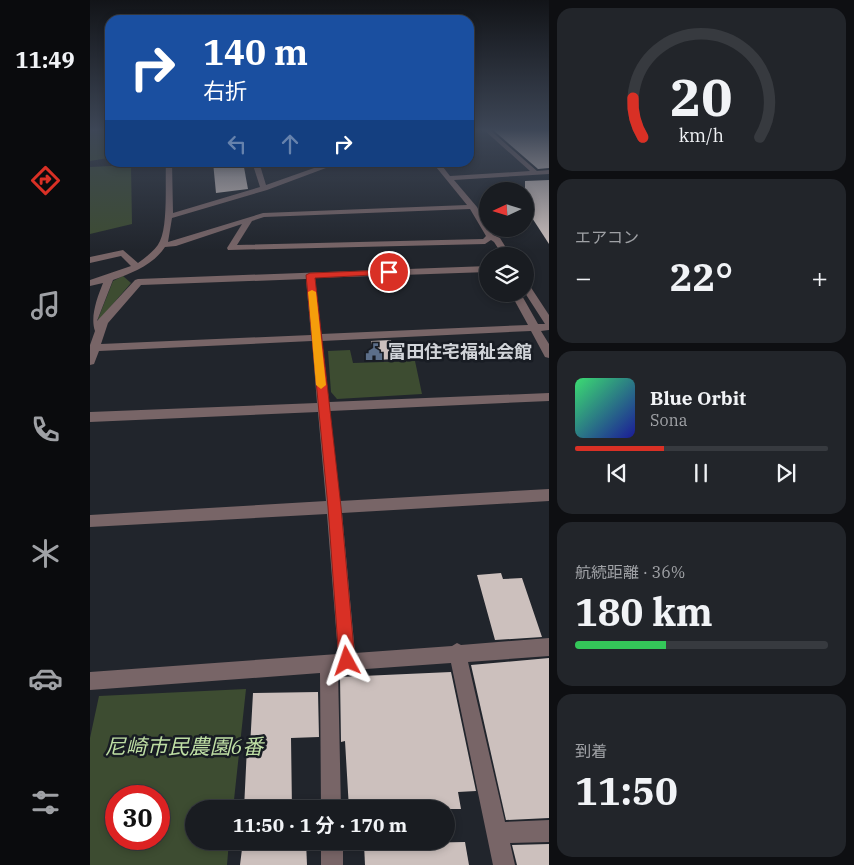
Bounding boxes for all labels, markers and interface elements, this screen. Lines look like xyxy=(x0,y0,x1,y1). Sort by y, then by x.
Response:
text: 140 m xyxy=(203,29,308,75)
icon: right xyxy=(120,35,185,100)
text: 11:49 xyxy=(15,45,75,74)
text: 20 xyxy=(670,63,733,130)
text: 右折 xyxy=(203,76,247,105)
text: km/h xyxy=(679,124,724,147)
icon: left xyxy=(223,130,251,158)
icon: ahead xyxy=(276,130,304,158)
icon: right xyxy=(329,130,357,158)
icon: directions xyxy=(28,163,63,198)
north arrow xyxy=(479,182,534,238)
map controls xyxy=(479,182,534,302)
text: エアコン xyxy=(575,227,639,247)
button: layers xyxy=(479,247,534,302)
pin xyxy=(368,251,410,293)
text: 22° xyxy=(670,252,733,301)
icon: arrive xyxy=(375,258,403,286)
text: − xyxy=(575,259,592,296)
text: + xyxy=(811,259,828,296)
icon: music xyxy=(28,288,63,323)
place label: 冨田住宅福祉会館 xyxy=(388,340,532,363)
public building icon: 冨田住宅福祉会館 xyxy=(364,342,384,362)
text: Blue Orbit xyxy=(650,386,746,410)
text: Sona xyxy=(650,410,687,430)
icon: phone xyxy=(28,412,63,447)
icon: previous xyxy=(603,459,631,487)
icon: pause xyxy=(687,459,715,487)
icon: next xyxy=(772,459,800,487)
icon: climate xyxy=(28,536,63,571)
text: 航続距離 · 36% xyxy=(575,562,685,582)
text: 180 km xyxy=(575,587,713,636)
position arrow xyxy=(320,634,372,686)
icon: car xyxy=(28,661,63,696)
park label: 尼崎市民農園6番 xyxy=(105,732,265,760)
text: 到着 xyxy=(575,741,607,761)
text: 11:50 xyxy=(575,766,678,815)
icon: filters xyxy=(28,785,63,820)
speed limit sign: 30 xyxy=(105,785,170,850)
text: 11:50 · 1 分 · 170 m xyxy=(233,813,407,837)

